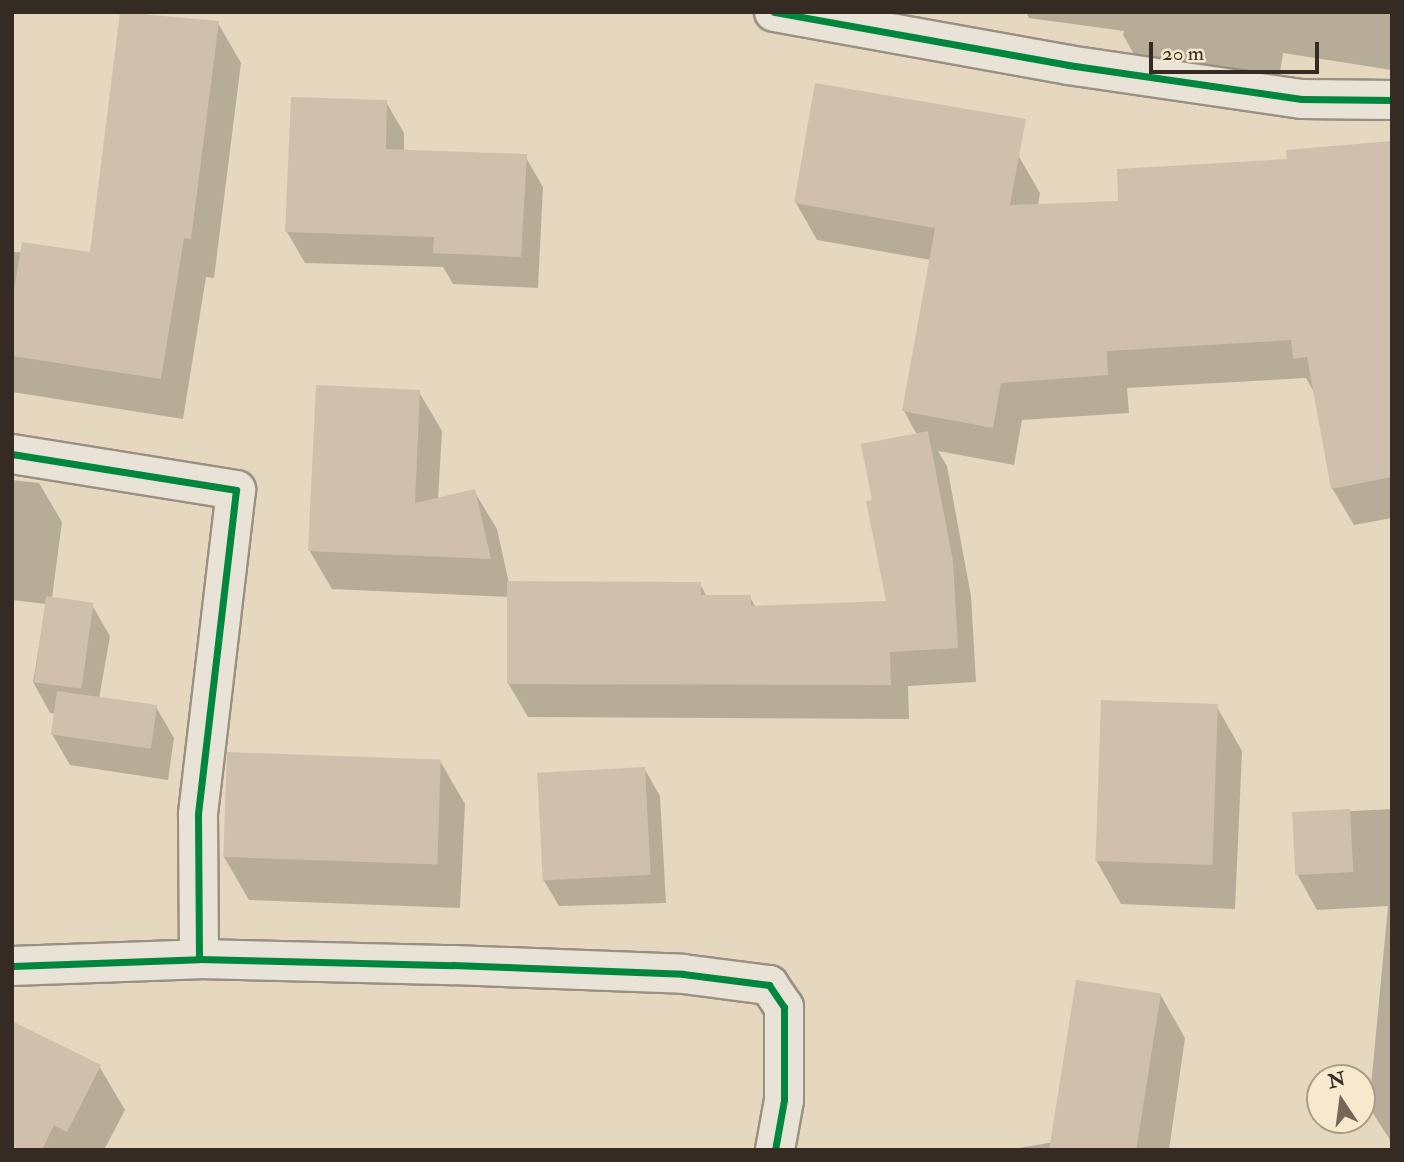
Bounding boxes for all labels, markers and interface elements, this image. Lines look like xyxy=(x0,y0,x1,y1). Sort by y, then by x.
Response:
scale bar xyxy=(1152,28,1322,72)
text: 20 m xyxy=(1162,40,1204,67)
north arrow xyxy=(1306,1064,1376,1134)
text: N xyxy=(1326,1067,1348,1094)

